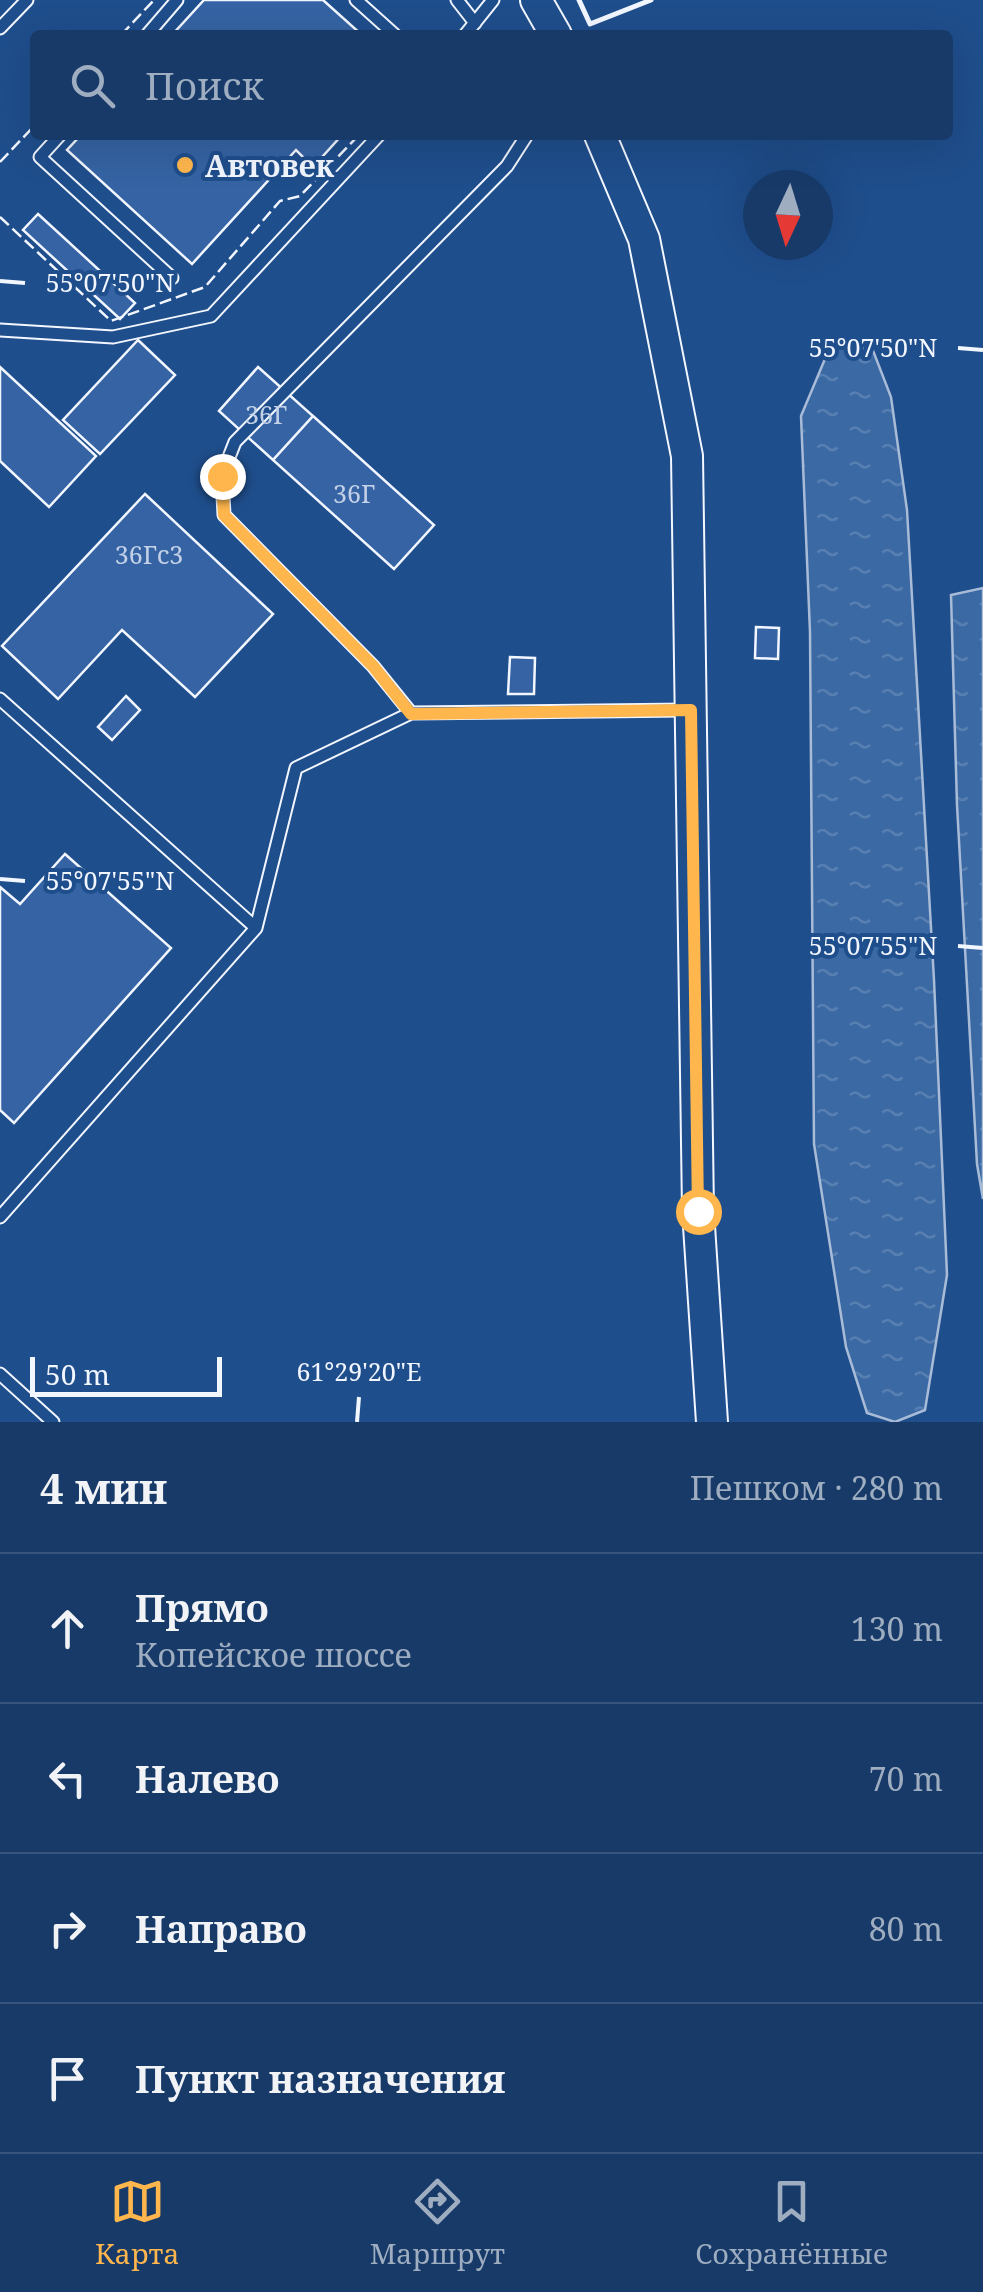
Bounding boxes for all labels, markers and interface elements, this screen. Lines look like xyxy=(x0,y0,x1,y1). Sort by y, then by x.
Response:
search box xyxy=(30,30,953,140)
icon: search xyxy=(65,58,120,113)
text: Поиск xyxy=(145,59,264,111)
place label: Автовек xyxy=(205,145,335,186)
marker: Автовек xyxy=(174,154,196,176)
north arrow xyxy=(743,170,833,260)
text: 55°07'50"N xyxy=(46,265,174,299)
text: 55°07'50"N xyxy=(809,330,937,364)
house number: 36Г xyxy=(245,397,287,431)
route end xyxy=(200,454,246,500)
house number: 36Г xyxy=(333,476,375,510)
house number: 36Гс3 xyxy=(115,537,183,571)
text: 55°07'55"N xyxy=(46,863,174,897)
text: 55°07'55"N xyxy=(809,928,937,962)
route start xyxy=(676,1189,722,1235)
scale bar xyxy=(30,1352,222,1396)
text: 61°29'20"E xyxy=(296,1354,422,1388)
text: 50 m xyxy=(45,1355,110,1393)
text: 4 мин xyxy=(40,1459,167,1516)
text: Пешком · 280 m xyxy=(690,1466,943,1509)
text: Прямо xyxy=(135,1581,269,1633)
icon: ahead xyxy=(40,1601,95,1656)
text: 130 m xyxy=(851,1607,943,1650)
text: Копейское шоссе xyxy=(135,1633,412,1676)
icon: left xyxy=(40,1751,95,1806)
text: Налево xyxy=(135,1752,280,1804)
text: 70 m xyxy=(869,1757,943,1800)
icon: right xyxy=(40,1901,95,1956)
text: Направо xyxy=(135,1902,307,1954)
text: 80 m xyxy=(869,1907,943,1950)
icon: arrive xyxy=(40,2051,95,2106)
text: Пункт назначения xyxy=(135,2052,505,2104)
tab: Карта xyxy=(95,2174,179,2272)
tab: Маршрут xyxy=(370,2174,505,2272)
tab: Сохранённые xyxy=(695,2174,888,2272)

